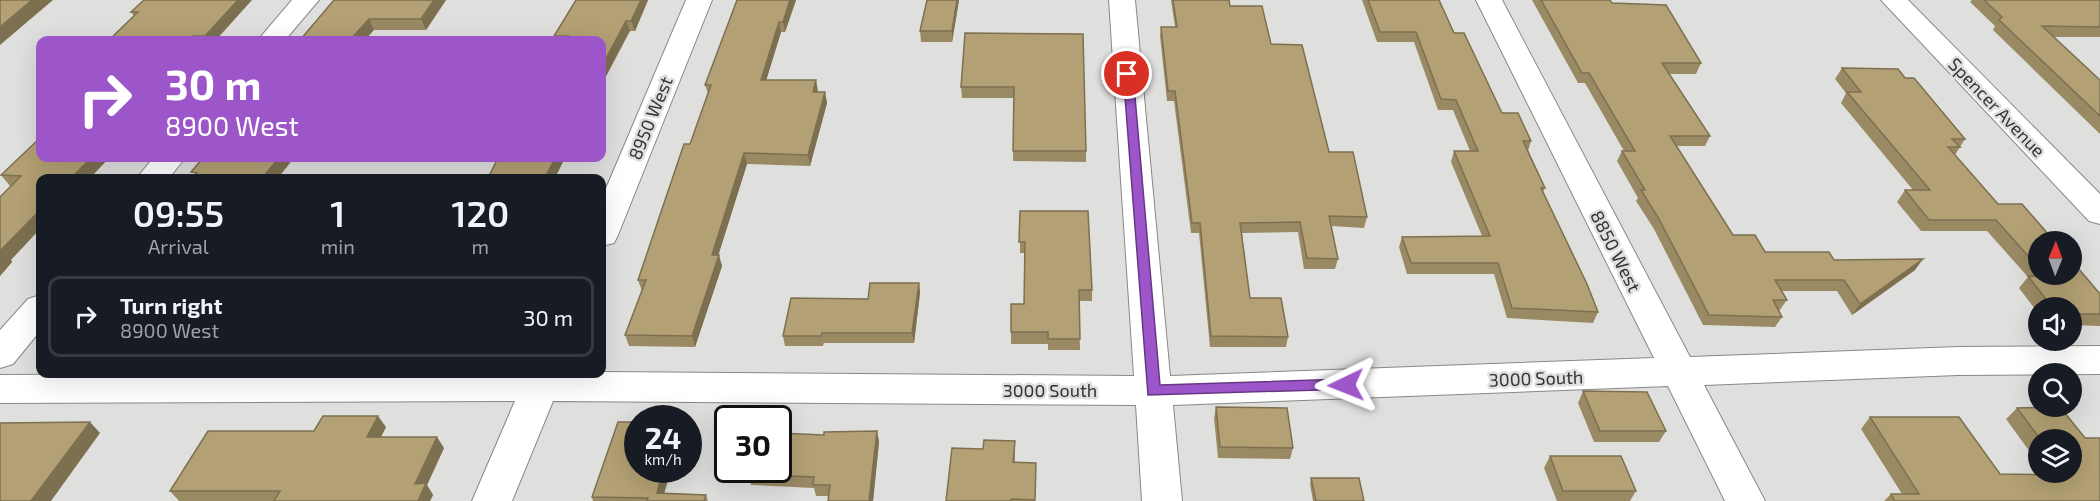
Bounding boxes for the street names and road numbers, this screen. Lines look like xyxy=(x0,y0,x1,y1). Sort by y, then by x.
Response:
street label: Spencer Avenue xyxy=(1944,53,2050,161)
street label: 8950 West xyxy=(623,73,677,163)
street label: 8850 West xyxy=(1586,207,1646,296)
street label: 3000 South xyxy=(1488,365,1584,391)
street label: 3000 South xyxy=(1003,379,1097,401)

